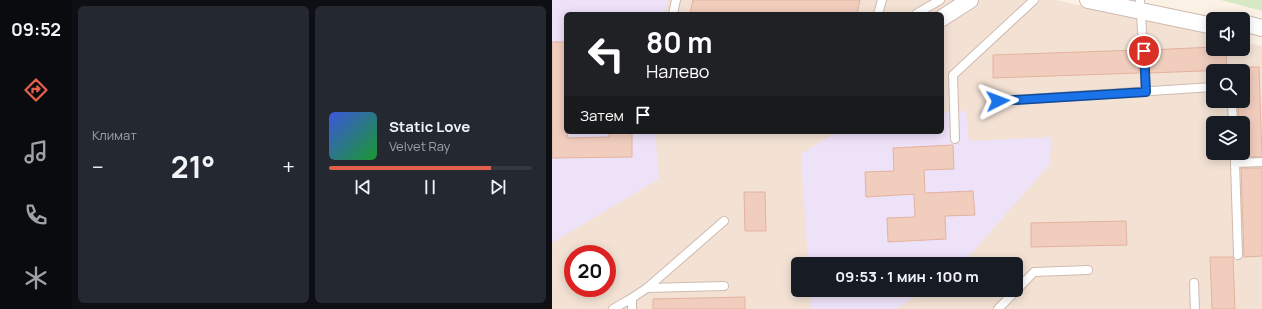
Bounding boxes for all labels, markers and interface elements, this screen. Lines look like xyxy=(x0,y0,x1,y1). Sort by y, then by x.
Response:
map controls xyxy=(1206,12,1250,160)
button: sound xyxy=(1206,12,1250,56)
text: 09:52 xyxy=(11,17,61,41)
text: 80 m xyxy=(646,23,712,61)
icon: left xyxy=(580,28,632,80)
pin xyxy=(1127,34,1161,68)
icon: arrive xyxy=(1133,40,1155,62)
text: Налево xyxy=(646,59,710,83)
button: search xyxy=(1206,64,1250,108)
icon: directions xyxy=(22,76,50,104)
position arrow xyxy=(977,80,1019,122)
icon: arrive xyxy=(632,104,654,126)
text: Затем xyxy=(580,105,624,126)
text: Static Love xyxy=(389,116,470,137)
button: layers xyxy=(1206,116,1250,160)
text: Климат xyxy=(92,126,137,144)
text: Velvet Ray xyxy=(389,137,450,155)
icon: music xyxy=(22,138,50,166)
text: 21° xyxy=(171,146,215,187)
text: − xyxy=(92,152,104,182)
text: + xyxy=(282,152,295,182)
icon: previous xyxy=(352,176,374,198)
icon: pause xyxy=(419,176,441,198)
icon: next xyxy=(487,176,509,198)
icon: phone xyxy=(22,201,50,229)
speed limit sign: 20 xyxy=(564,245,616,297)
icon: climate xyxy=(22,264,50,292)
text: 09:53 · 1 мин · 100 m xyxy=(835,266,979,287)

